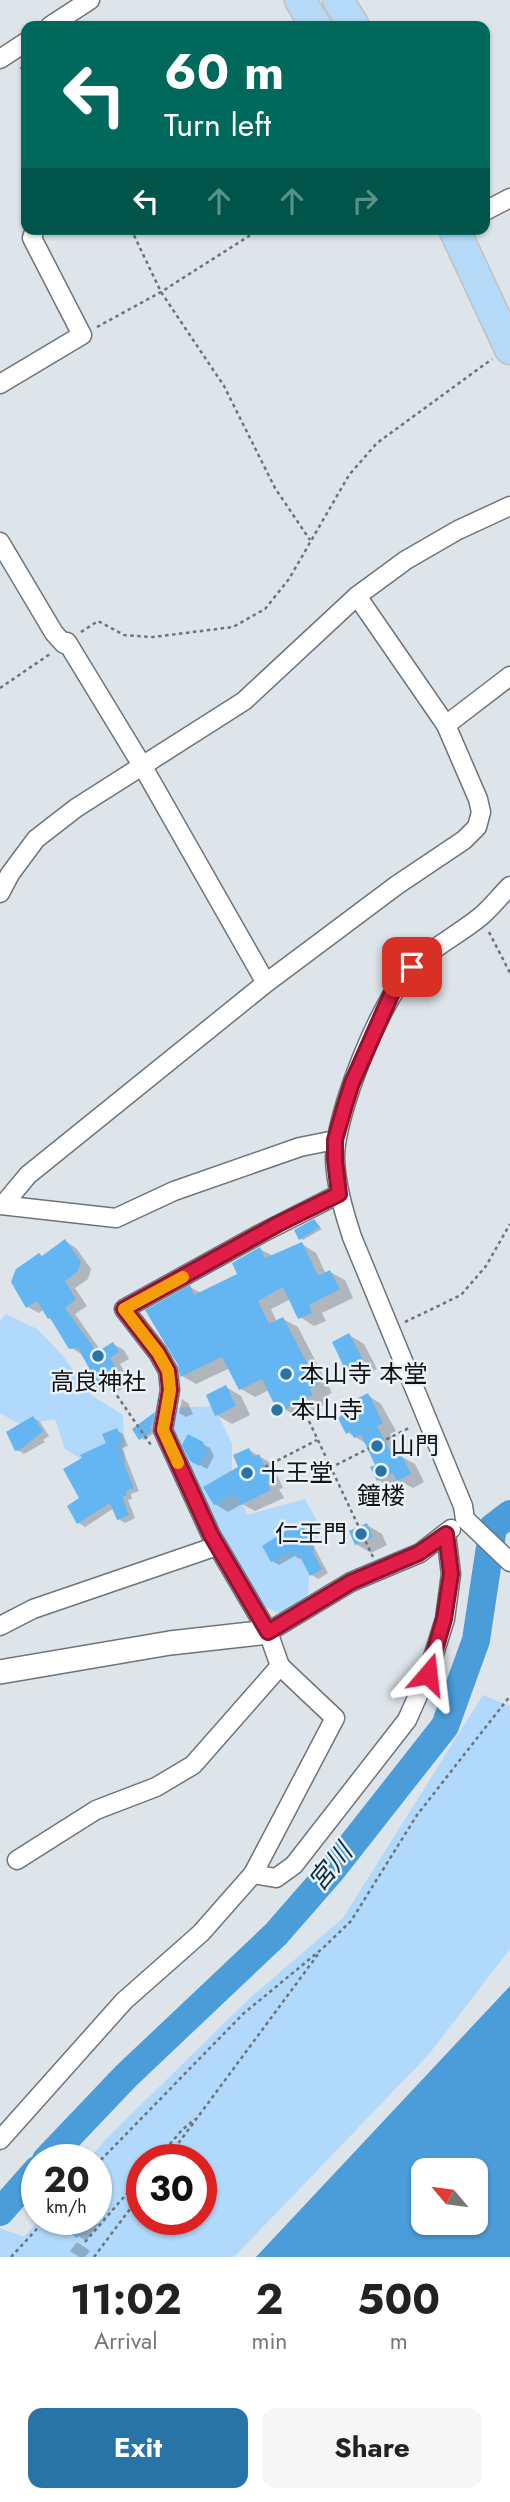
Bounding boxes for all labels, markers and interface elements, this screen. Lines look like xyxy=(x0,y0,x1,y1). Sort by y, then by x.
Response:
text: 60 m xyxy=(164,37,284,107)
icon: left xyxy=(49,49,140,140)
text: Turn left xyxy=(164,102,271,148)
icon: left xyxy=(127,182,165,220)
icon: ahead xyxy=(200,182,238,220)
icon: ahead xyxy=(273,182,311,220)
icon: right xyxy=(346,182,384,220)
pin xyxy=(382,937,442,997)
icon: arrive xyxy=(393,948,431,986)
marker: 高良神社 xyxy=(90,1348,106,1364)
place label: 本山寺 本堂 xyxy=(300,1356,427,1391)
place label: 高良神社 xyxy=(50,1364,146,1399)
marker: 本山寺 本堂 xyxy=(278,1366,294,1382)
place label: 本山寺 xyxy=(291,1392,363,1427)
marker: 本山寺 xyxy=(269,1402,285,1418)
place label: 山門 xyxy=(391,1428,439,1463)
marker: 山門 xyxy=(369,1438,385,1454)
place label: 十王堂 xyxy=(261,1455,333,1490)
marker: 鐘楼 xyxy=(373,1463,389,1479)
marker: 十王堂 xyxy=(239,1465,255,1481)
place label: 鐘楼 xyxy=(357,1478,405,1513)
place label: 仁王門 xyxy=(275,1516,347,1551)
marker: 仁王門 xyxy=(353,1526,369,1542)
position arrow xyxy=(391,1637,465,1711)
water label: 宮川 xyxy=(299,1833,363,1899)
speed limit sign: 30 xyxy=(126,2144,217,2235)
text: 20 xyxy=(43,2155,90,2205)
north arrow xyxy=(411,2158,488,2235)
map controls xyxy=(411,2158,488,2235)
text: km/h xyxy=(46,2194,87,2220)
text: 11:02 xyxy=(70,2269,182,2330)
text: 2 xyxy=(256,2269,283,2330)
text: 500 xyxy=(357,2269,440,2330)
text: Arrival xyxy=(94,2324,157,2358)
text: min xyxy=(251,2324,287,2358)
text: m xyxy=(390,2324,408,2358)
button: Exit xyxy=(28,2408,248,2488)
button: Share xyxy=(262,2408,482,2488)

